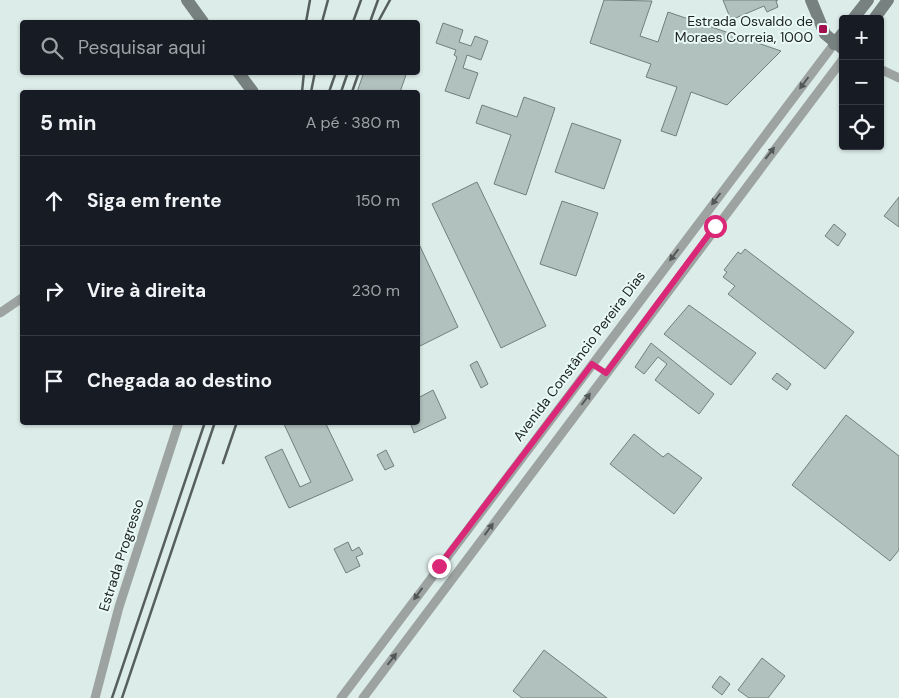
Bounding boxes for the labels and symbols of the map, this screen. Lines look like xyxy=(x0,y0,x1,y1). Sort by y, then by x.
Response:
place label: Estrada Osvaldo de Moraes Correia, 1000 xyxy=(675,12,813,46)
marker: Estrada Osvaldo de Moraes Correia, 1000 xyxy=(817,23,829,35)
one-way arrow xyxy=(799,76,810,89)
one-way arrow xyxy=(765,147,776,160)
one-way arrow xyxy=(711,192,721,206)
route start xyxy=(704,215,727,238)
one-way arrow xyxy=(669,248,680,261)
street label: Avenida Constâncio Pereira Dias xyxy=(509,267,649,445)
one-way arrow xyxy=(581,393,592,406)
street label: Estrada Progresso xyxy=(94,497,148,613)
one-way arrow xyxy=(484,523,495,536)
route end xyxy=(428,555,451,578)
one-way arrow xyxy=(413,587,424,600)
one-way arrow xyxy=(386,653,397,666)

